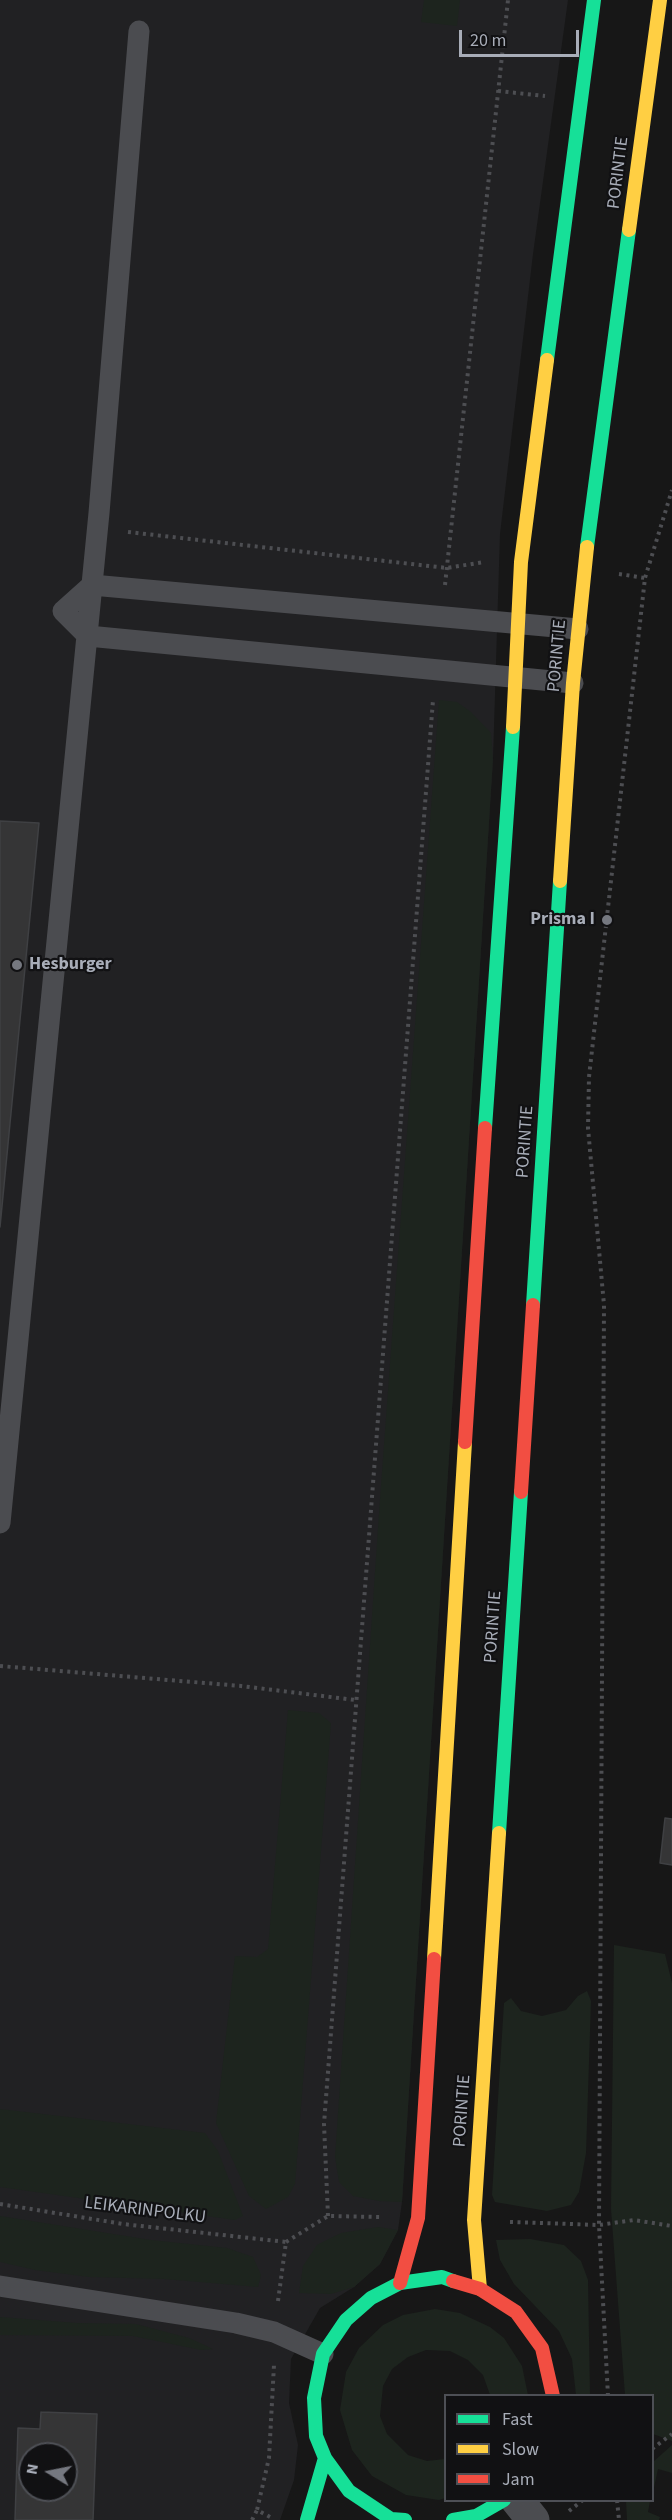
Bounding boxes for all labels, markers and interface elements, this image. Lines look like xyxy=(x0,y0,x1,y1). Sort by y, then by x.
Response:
scale bar xyxy=(462,18,582,56)
text: 20 m xyxy=(470,28,506,53)
street label: PORINTIE xyxy=(604,136,634,210)
street label: PORINTIE xyxy=(544,619,572,693)
place label: Prisma I xyxy=(530,909,595,931)
marker: Prisma I xyxy=(600,913,614,927)
place label: Hesburger xyxy=(29,954,112,976)
marker: Hesburger xyxy=(10,958,24,972)
street label: PORINTIE xyxy=(513,1105,539,1179)
street label: PORINTIE xyxy=(481,1590,507,1664)
street label: PORINTIE xyxy=(450,2074,476,2148)
street label: LEIKARINPOLKU xyxy=(83,2193,207,2229)
legend xyxy=(444,2394,654,2502)
text: Fast xyxy=(502,2407,533,2432)
text: Slow xyxy=(502,2437,539,2462)
north arrow xyxy=(18,2442,78,2502)
text: N xyxy=(20,2462,44,2476)
text: Jam xyxy=(502,2467,535,2492)

